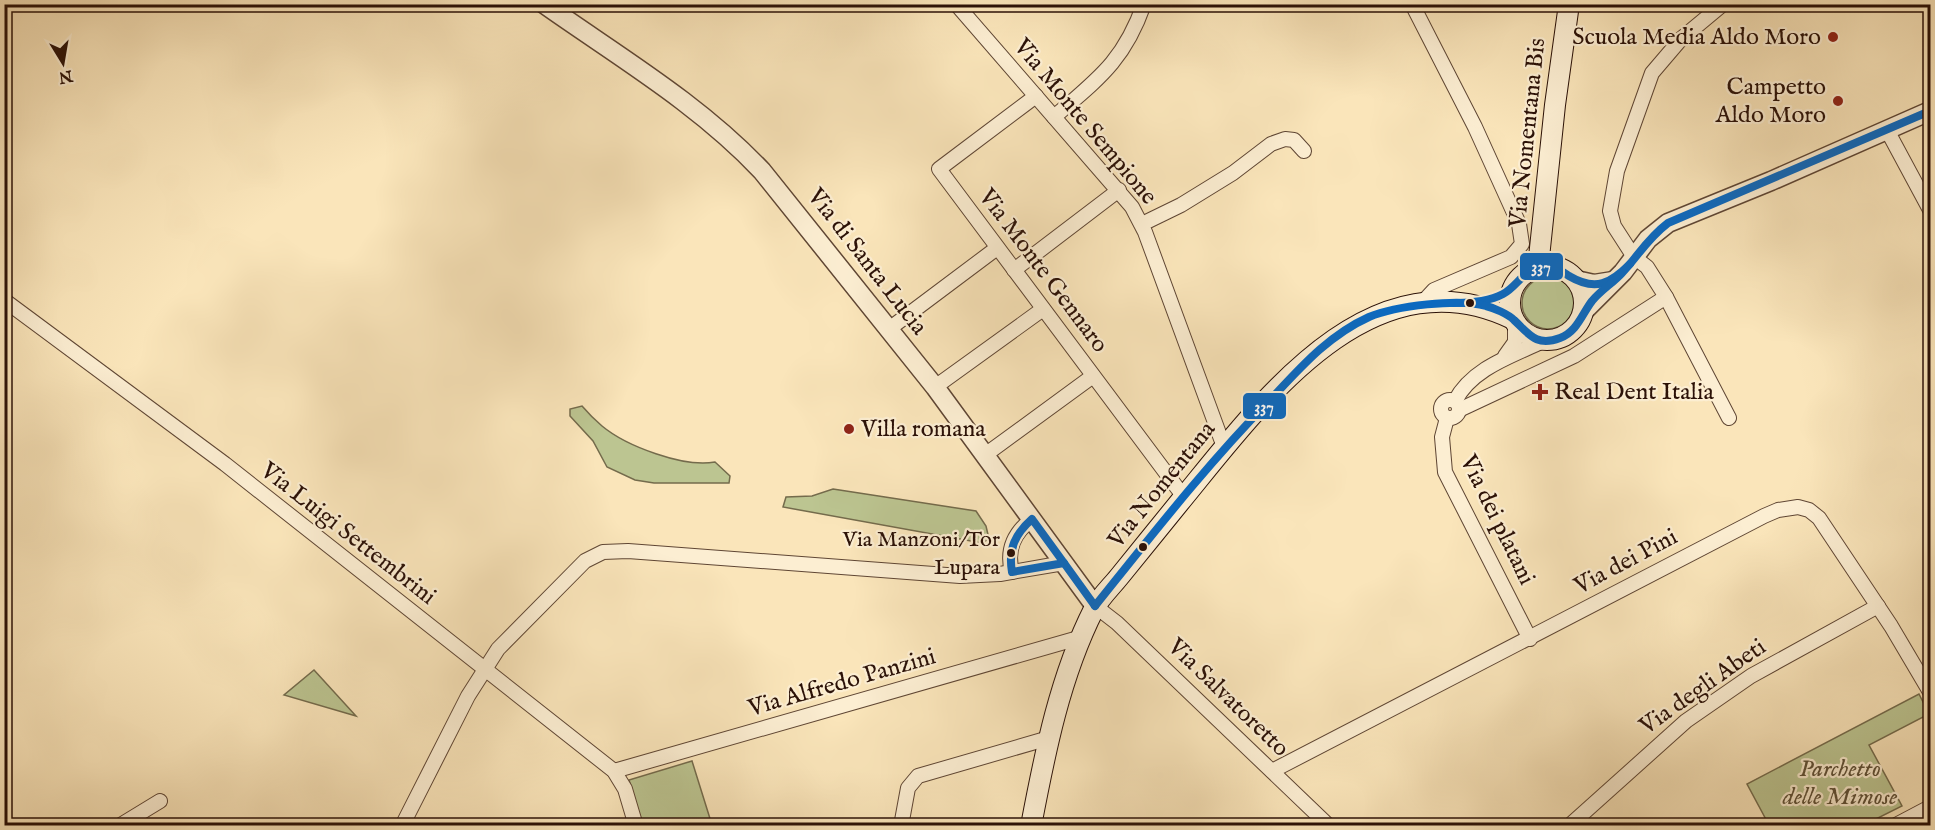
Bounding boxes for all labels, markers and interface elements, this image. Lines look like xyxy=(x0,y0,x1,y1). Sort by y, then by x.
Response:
place label: Scuola Media Aldo Moro xyxy=(1572,22,1821,53)
marker: Scuola Media Aldo Moro xyxy=(1826,30,1840,44)
street label: Via Monte Sempione xyxy=(1006,32,1164,212)
north arrow xyxy=(33,33,93,93)
street label: Via Nomentana Bis xyxy=(1503,37,1553,230)
text: N xyxy=(57,64,75,87)
place label: Campetto Aldo Moro xyxy=(1714,72,1826,131)
marker: Campetto Aldo Moro xyxy=(1831,94,1845,108)
street label: Via di Santa Lucia xyxy=(799,182,934,342)
street label: Via Monte Gennaro xyxy=(970,182,1115,359)
line badge: 337 xyxy=(1519,252,1564,281)
text: 337 xyxy=(1531,258,1551,278)
unlabelled marker xyxy=(1464,297,1476,309)
place label: Real Dent Italia xyxy=(1554,377,1715,408)
marker: Real Dent Italia xyxy=(1531,383,1549,401)
line badge: 337 xyxy=(1242,392,1287,420)
text: 337 xyxy=(1254,398,1274,418)
place label: Villa romana xyxy=(860,414,986,445)
street label: Via Nomentana xyxy=(1101,415,1223,556)
marker: Villa romana xyxy=(842,422,856,436)
street label: Via dei platani xyxy=(1452,449,1542,590)
street label: Via Luigi Settembrini xyxy=(253,455,442,612)
street label: Via dei Pini xyxy=(1568,522,1683,603)
place label: Via Manzoni/Tor Lupara xyxy=(842,526,1000,582)
unlabelled marker xyxy=(1137,541,1149,553)
marker: Via Manzoni/Tor Lupara xyxy=(1005,547,1017,559)
street label: Via Salvatoretto xyxy=(1160,631,1296,764)
street label: Via degli Abeti xyxy=(1633,632,1772,743)
street label: Via Alfredo Panzini xyxy=(744,641,939,725)
park label: Parchetto delle Mimose xyxy=(1782,754,1897,813)

